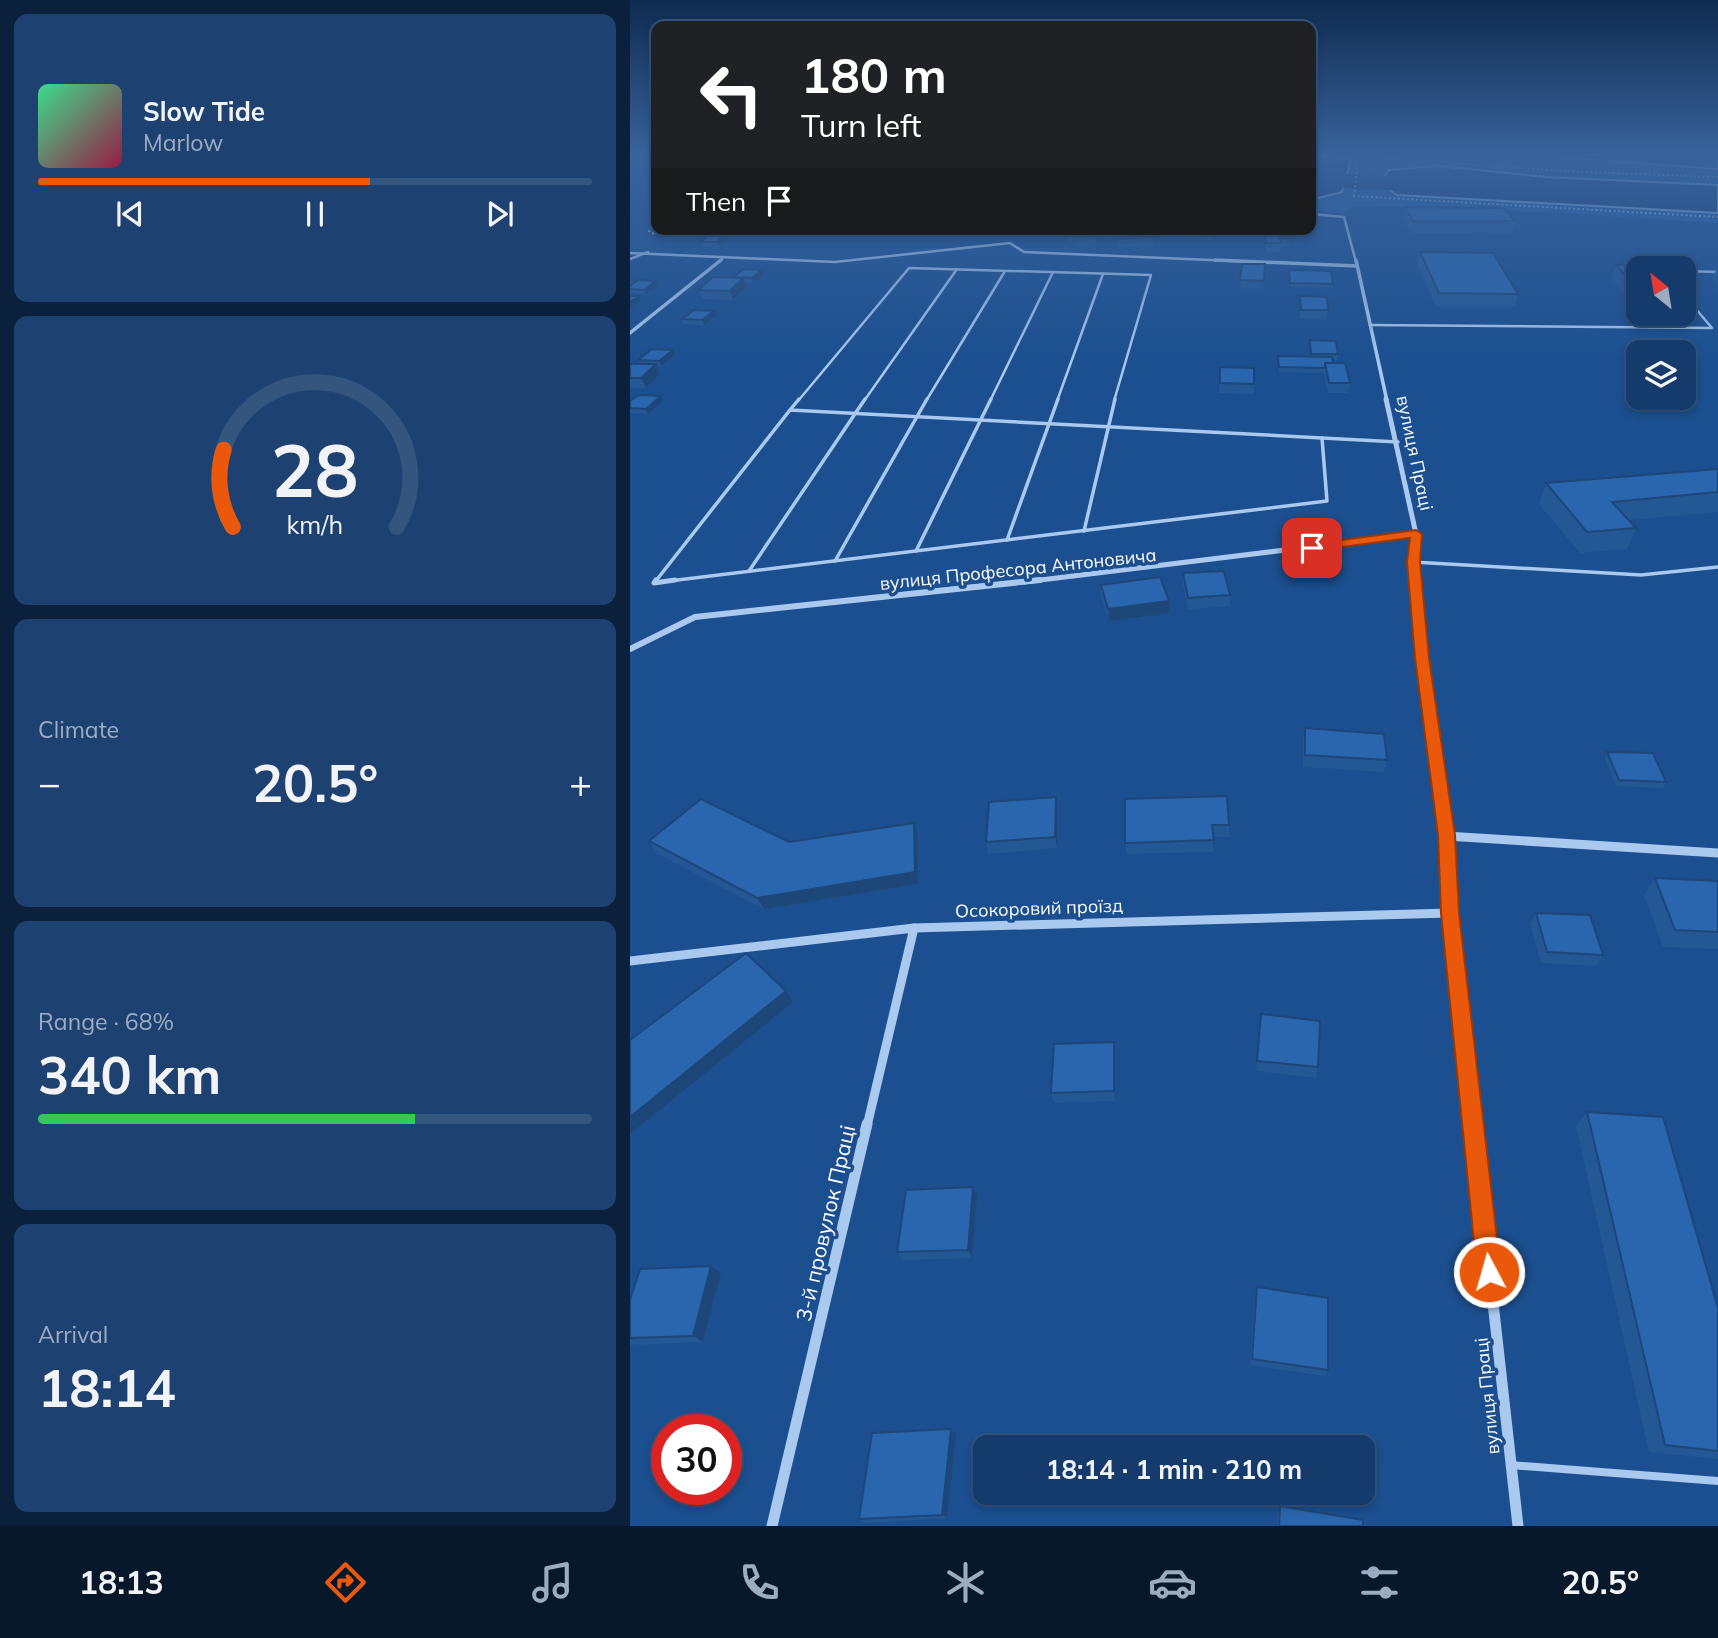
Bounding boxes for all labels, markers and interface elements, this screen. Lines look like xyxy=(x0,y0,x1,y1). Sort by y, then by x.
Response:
text: 180 m xyxy=(801,44,947,105)
icon: left xyxy=(686,49,777,140)
text: Slow Tide xyxy=(143,95,265,128)
text: Turn left xyxy=(801,105,921,145)
text: Marlow xyxy=(143,128,223,157)
icon: arrive xyxy=(760,182,798,220)
text: Then xyxy=(686,185,746,218)
icon: previous xyxy=(111,195,149,233)
icon: pause xyxy=(296,195,334,233)
icon: next xyxy=(481,195,519,233)
north arrow xyxy=(1626,256,1696,326)
map controls xyxy=(1626,256,1696,410)
button: layers xyxy=(1626,340,1696,410)
street label: вулиця Праці xyxy=(1392,393,1438,513)
text: 28 xyxy=(271,424,359,515)
text: km/h xyxy=(287,508,343,539)
pin xyxy=(1282,518,1342,578)
icon: arrive xyxy=(1293,529,1331,567)
street label: вулиця Професора Антоновича xyxy=(879,543,1157,595)
text: Climate xyxy=(38,715,119,744)
text: 20.5° xyxy=(252,750,378,815)
text: − xyxy=(38,759,61,807)
text: + xyxy=(569,759,592,807)
street label: Осокоровий проїзд xyxy=(955,894,1123,922)
text: Range · 68% xyxy=(38,1007,174,1036)
text: 340 km xyxy=(38,1042,221,1107)
street label: 3-й провулок Праці xyxy=(790,1122,860,1324)
position arrow xyxy=(1452,1235,1526,1309)
text: Arrival xyxy=(38,1320,108,1349)
street label: вулиця Праці xyxy=(1469,1336,1505,1456)
text: 18:14 xyxy=(38,1355,176,1420)
speed limit sign: 30 xyxy=(651,1414,742,1505)
text: 18:14 · 1 min · 210 m xyxy=(1046,1453,1302,1486)
icon: directions xyxy=(321,1558,370,1607)
icon: music xyxy=(528,1558,577,1607)
icon: phone xyxy=(735,1558,784,1607)
icon: climate xyxy=(941,1558,990,1607)
icon: car xyxy=(1148,1558,1197,1607)
icon: filters xyxy=(1355,1558,1404,1607)
text: 18:13 xyxy=(79,1562,164,1602)
text: 20.5° xyxy=(1561,1562,1639,1602)

